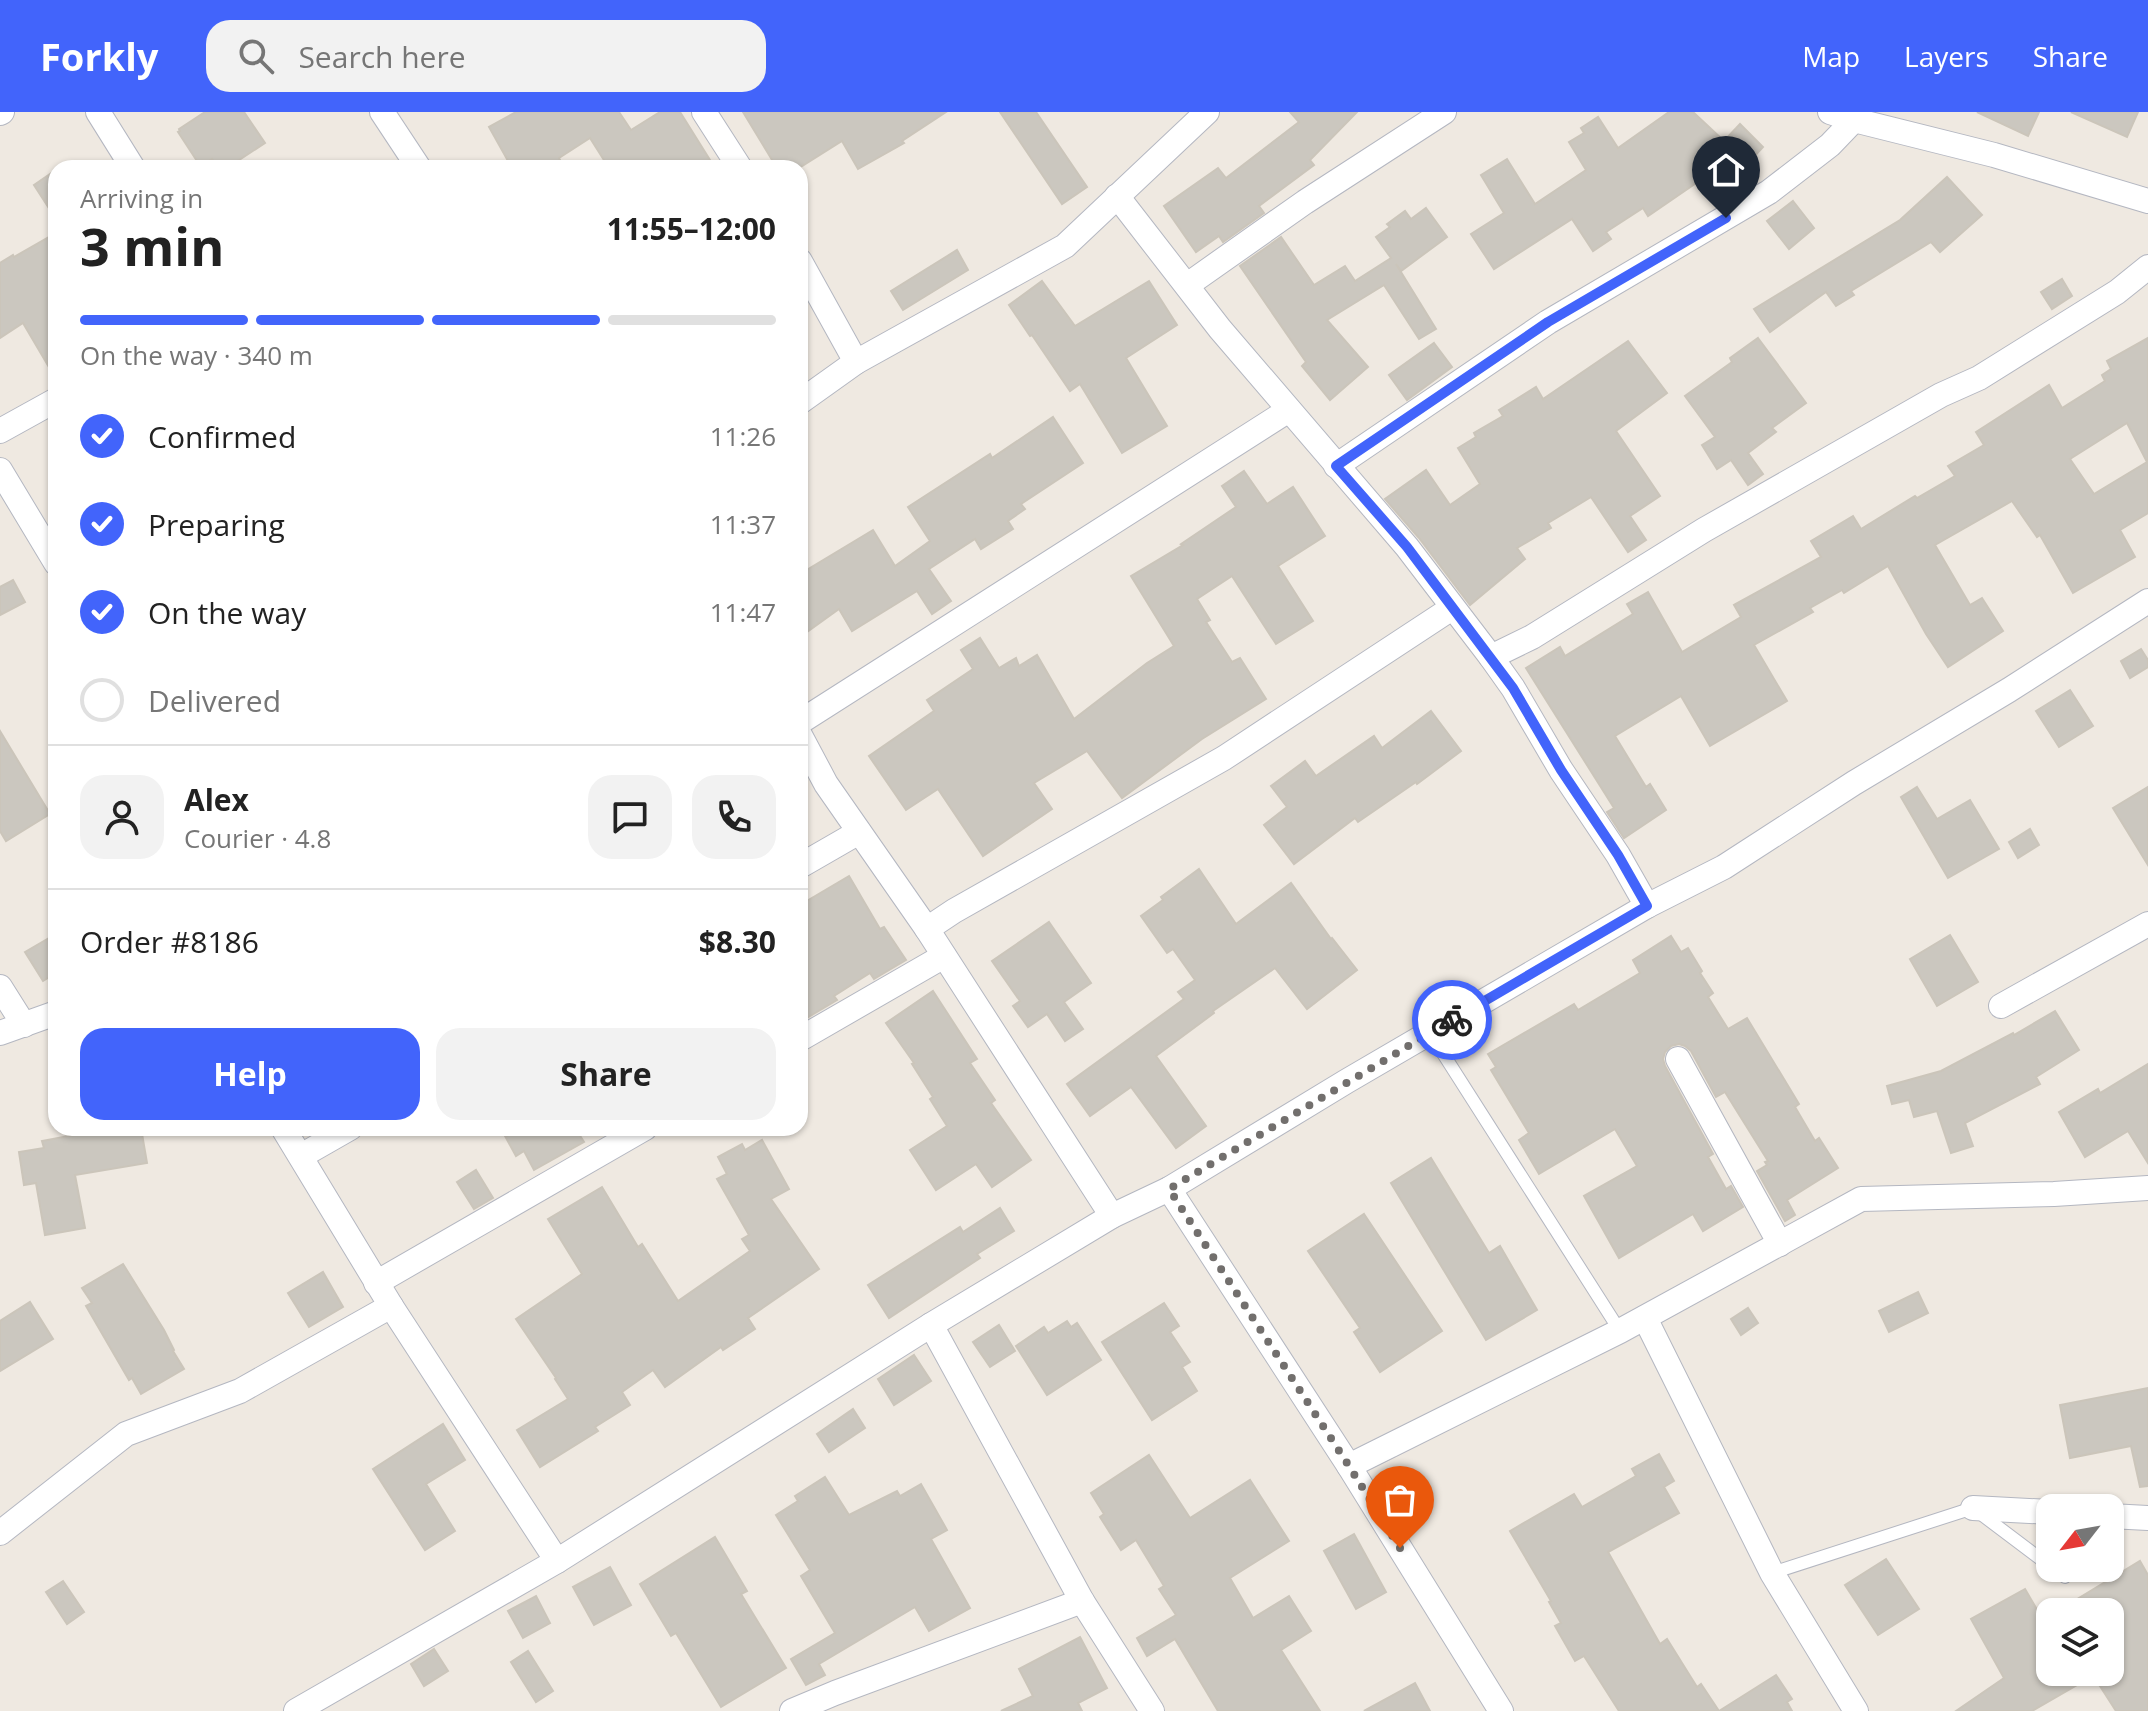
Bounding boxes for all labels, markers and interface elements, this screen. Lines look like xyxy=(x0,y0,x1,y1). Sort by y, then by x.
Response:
search box xyxy=(206,20,766,92)
text: Forkly xyxy=(40,30,158,82)
icon: search xyxy=(234,34,278,78)
text: Search here xyxy=(298,36,466,77)
text: Map xyxy=(1802,37,1860,75)
text: Layers xyxy=(1904,37,1989,75)
text: Share xyxy=(2033,37,2108,75)
pin xyxy=(1692,136,1760,218)
icon: home xyxy=(1704,148,1748,192)
text: Arriving in xyxy=(80,180,203,216)
text: 11:55–12:00 xyxy=(607,208,776,249)
text: 3 min xyxy=(80,210,224,281)
text: On the way · 340 m xyxy=(80,337,313,373)
icon: check xyxy=(80,414,124,458)
text: Confirmed xyxy=(148,416,296,457)
text: 11:26 xyxy=(710,418,776,454)
icon: check xyxy=(80,502,124,546)
text: Preparing xyxy=(148,504,285,545)
text: 11:37 xyxy=(710,506,776,542)
icon: check xyxy=(80,590,124,634)
text: On the way xyxy=(148,592,306,633)
text: 11:47 xyxy=(710,594,776,630)
text: Delivered xyxy=(148,680,281,721)
button: person xyxy=(80,775,164,859)
button: chat xyxy=(588,775,672,859)
button: phone xyxy=(692,775,776,859)
text: Alex xyxy=(184,779,249,820)
text: Courier · 4.8 xyxy=(184,820,331,856)
text: Order #8186 xyxy=(80,921,259,962)
text: $8.30 xyxy=(699,921,776,962)
courier xyxy=(1412,980,1492,1060)
icon: bike xyxy=(1430,998,1474,1042)
button: Help xyxy=(80,1028,420,1120)
button: Share xyxy=(436,1028,776,1120)
pin xyxy=(1366,1466,1434,1548)
icon: bag xyxy=(1378,1478,1422,1522)
north arrow xyxy=(2036,1494,2124,1582)
map controls xyxy=(2036,1494,2124,1686)
button: layers xyxy=(2036,1598,2124,1686)

